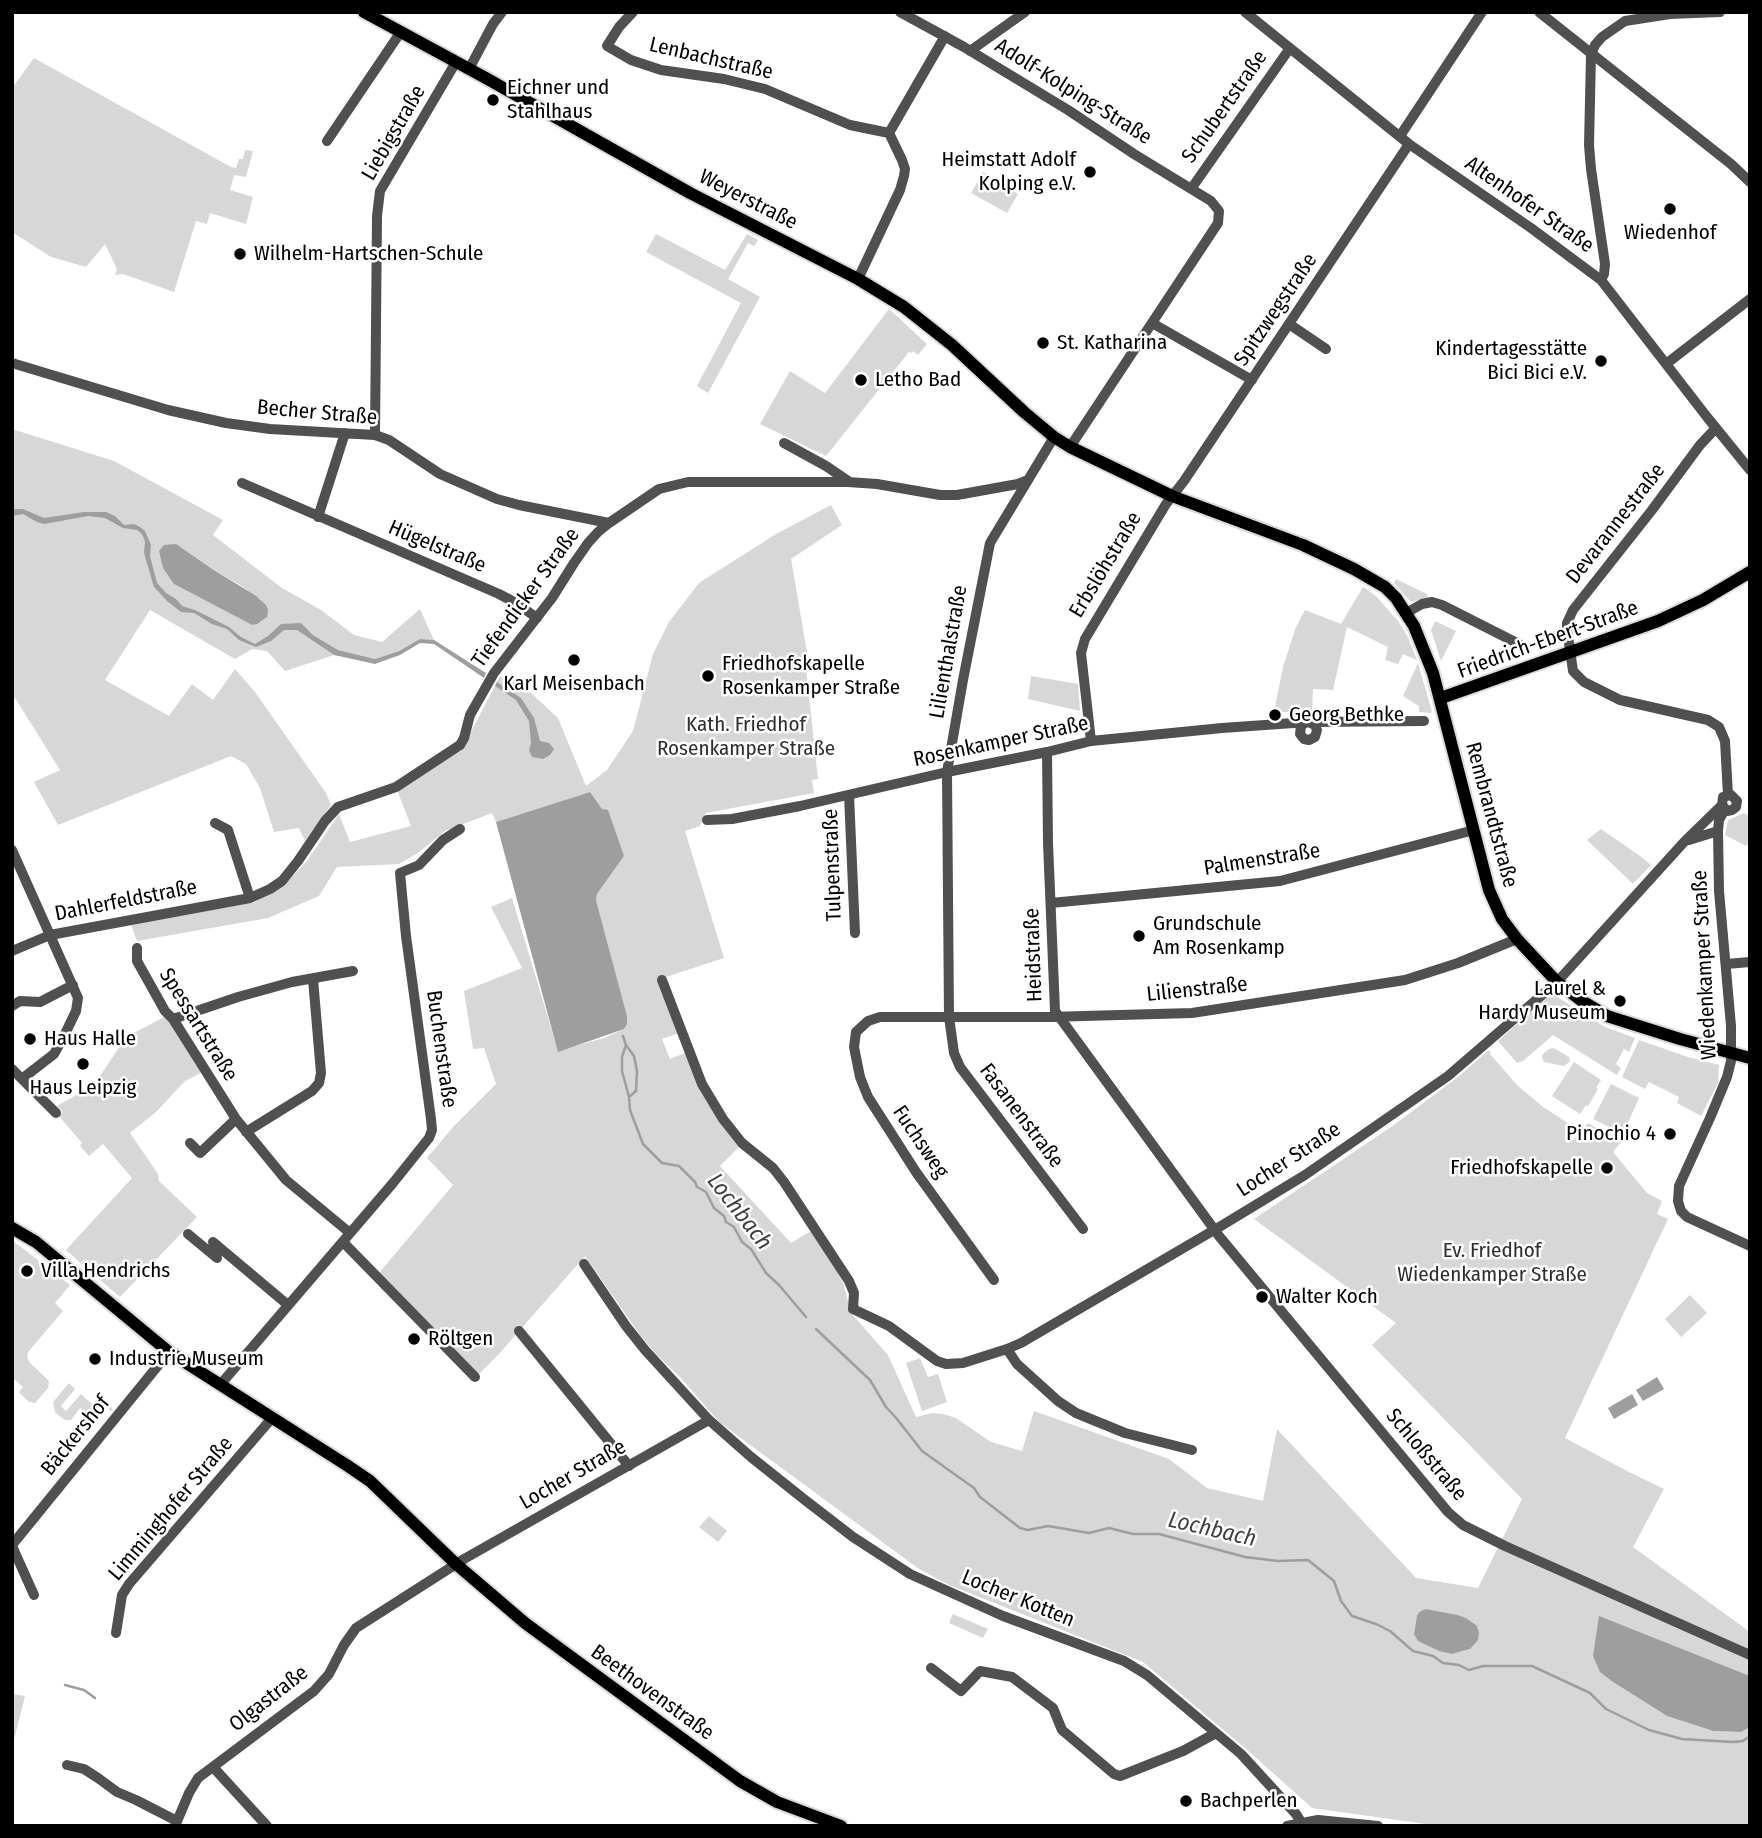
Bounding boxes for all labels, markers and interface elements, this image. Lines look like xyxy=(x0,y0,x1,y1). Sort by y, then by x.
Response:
street label: Lenbachstraße xyxy=(647,33,775,85)
street label: Adolf-Kolping-Straße xyxy=(990,34,1156,150)
street label: Schubertstraße xyxy=(1177,46,1273,168)
place label: Eichner und Stahlhaus xyxy=(507,75,609,125)
street label: Liebigstraße xyxy=(357,81,431,185)
marker: Eichner und Stahlhaus xyxy=(485,92,501,108)
place label: Heimstatt Adolf Kolping e.V. xyxy=(941,147,1076,197)
street label: Altenhofer Straße xyxy=(1460,151,1598,259)
marker: Heimstatt Adolf Kolping e.V. xyxy=(1082,164,1098,180)
street label: Weyerstraße xyxy=(695,165,801,235)
marker: Wiedenhof xyxy=(1662,201,1678,217)
place label: Wiedenhof xyxy=(1624,220,1716,246)
place label: Wilhelm-Hartschen-Schule xyxy=(254,241,483,267)
marker: Wilhelm-Hartschen-Schule xyxy=(232,246,248,262)
street label: Spitzwegstraße xyxy=(1229,249,1323,371)
place label: St. Katharina xyxy=(1057,330,1167,356)
marker: St. Katharina xyxy=(1035,335,1051,351)
place label: Kindertagesstätte Bici Bici e.V. xyxy=(1435,336,1587,386)
marker: Kindertagesstätte Bici Bici e.V. xyxy=(1593,353,1609,369)
place label: Letho Bad xyxy=(875,367,961,393)
marker: Letho Bad xyxy=(853,372,869,388)
street label: Becher Straße xyxy=(256,395,378,431)
street label: Devarannestraße xyxy=(1561,459,1671,589)
street label: Erbslöhstraße xyxy=(1065,507,1147,623)
street label: Hügelstraße xyxy=(384,515,490,579)
street label: Tiefendicker Straße xyxy=(467,523,585,673)
street label: Lilienthalstraße xyxy=(925,583,973,721)
street label: Friedrich-Ebert-Straße xyxy=(1454,596,1642,684)
place label: Friedhofskapelle Rosenkamper Straße xyxy=(722,651,900,701)
marker: Karl Meisenbach xyxy=(566,652,582,668)
marker: Friedhofskapelle Rosenkamper Straße xyxy=(700,668,716,684)
place label: Karl Meisenbach xyxy=(503,671,645,697)
place label: Georg Bethke xyxy=(1289,702,1404,728)
marker: Georg Bethke xyxy=(1267,707,1283,723)
street label: Rosenkamper Straße xyxy=(911,711,1091,773)
park label: Kath. Friedhof Rosenkamper Straße xyxy=(657,712,835,762)
street label: Rembrandtstraße xyxy=(1459,740,1523,890)
street label: Tulpenstraße xyxy=(818,808,848,922)
street label: Palmenstraße xyxy=(1202,838,1322,882)
street label: Wiedenkamper Straße xyxy=(1687,870,1723,1060)
street label: Dahlerfeldstraße xyxy=(53,875,199,927)
street label: Heidstraße xyxy=(1020,908,1048,1002)
place label: Grundschule Am Rosenkamp xyxy=(1153,911,1285,961)
marker: Grundschule Am Rosenkamp xyxy=(1131,928,1147,944)
street label: Spessartstraße xyxy=(153,964,243,1086)
street label: Lilienstraße xyxy=(1145,972,1249,1008)
place label: Laurel & Hardy Museum xyxy=(1478,976,1606,1026)
street label: Buchenstraße xyxy=(420,989,462,1109)
marker: Laurel & Hardy Museum xyxy=(1612,993,1628,1009)
place label: Haus Halle xyxy=(44,1026,136,1052)
marker: Haus Halle xyxy=(22,1031,38,1047)
marker: Haus Leipzig xyxy=(75,1056,91,1072)
street label: Fasanenstraße xyxy=(974,1059,1068,1173)
place label: Haus Leipzig xyxy=(30,1075,136,1101)
street label: Fuchsweg xyxy=(887,1101,953,1183)
street label: Locher Straße xyxy=(1232,1117,1346,1203)
place label: Pinochio 4 xyxy=(1566,1121,1656,1147)
marker: Pinochio 4 xyxy=(1662,1126,1678,1142)
place label: Friedhofskapelle xyxy=(1450,1155,1593,1181)
marker: Friedhofskapelle xyxy=(1599,1160,1615,1176)
water label: Lochbach xyxy=(701,1168,777,1256)
park label: Ev. Friedhof Wiedenkamper Straße xyxy=(1397,1238,1587,1288)
place label: Villa Hendrichs xyxy=(41,1258,170,1284)
marker: Villa Hendrichs xyxy=(19,1263,35,1279)
place label: Walter Koch xyxy=(1276,1284,1378,1310)
marker: Walter Koch xyxy=(1254,1289,1270,1305)
place label: Röltgen xyxy=(428,1326,493,1352)
marker: Röltgen xyxy=(406,1331,422,1347)
place label: Industrie Museum xyxy=(109,1346,264,1372)
marker: Industrie Museum xyxy=(87,1351,103,1367)
street label: Bäckershof xyxy=(36,1391,116,1481)
street label: Schloßstraße xyxy=(1380,1404,1472,1506)
street label: Limminghofer Straße xyxy=(104,1432,238,1586)
street label: Locher Straße xyxy=(515,1434,631,1516)
water label: Lochbach xyxy=(1165,1506,1259,1554)
street label: Locher Kotten xyxy=(958,1565,1078,1633)
street label: Beethovenstraße xyxy=(585,1640,719,1746)
street label: Olgastraße xyxy=(225,1661,313,1737)
place label: Bachperlen xyxy=(1200,1788,1298,1814)
marker: Bachperlen xyxy=(1178,1793,1194,1809)

